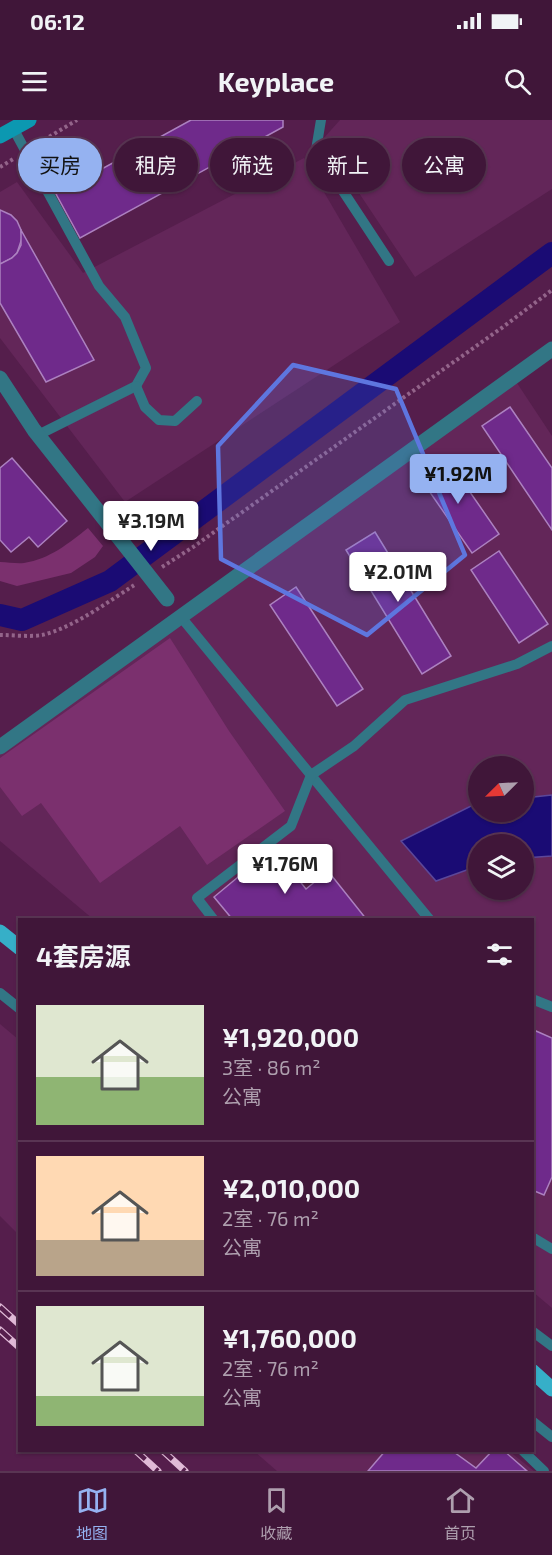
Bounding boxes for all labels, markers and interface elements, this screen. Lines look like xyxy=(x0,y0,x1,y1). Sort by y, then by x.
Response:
text: 06:12 xyxy=(30,8,85,34)
icon: menu xyxy=(18,65,51,98)
text: Keyplace xyxy=(218,65,334,97)
icon: search xyxy=(501,65,534,98)
chip: 买房 xyxy=(18,138,102,192)
chip: 租房 xyxy=(114,138,198,192)
chip: 筛选 xyxy=(210,138,294,192)
chip: 新上 xyxy=(306,138,390,192)
chip: 公寓 xyxy=(402,138,486,192)
pin: ¥1.92M xyxy=(409,454,507,505)
text: ¥1.92M xyxy=(424,461,492,485)
pin: ¥3.19M xyxy=(102,501,200,552)
text: ¥3.19M xyxy=(117,508,185,532)
pin: ¥2.01M xyxy=(349,552,447,603)
text: ¥2.01M xyxy=(363,559,433,583)
north arrow xyxy=(468,756,534,822)
map controls xyxy=(468,756,534,900)
button: layers xyxy=(468,834,534,900)
pin: ¥1.76M xyxy=(236,844,334,895)
text: ¥1.76M xyxy=(252,851,318,875)
icon: filters xyxy=(483,938,516,971)
text: 4套房源 xyxy=(36,940,131,971)
text: ¥1,920,000 xyxy=(222,1021,359,1052)
icon: home xyxy=(84,1029,156,1101)
text: 3室 · 86 m² xyxy=(222,1055,321,1079)
text: 公寓 xyxy=(222,1084,262,1108)
text: ¥2,010,000 xyxy=(222,1172,360,1203)
icon: home xyxy=(84,1180,156,1252)
text: 2室 · 76 m² xyxy=(222,1206,319,1230)
text: 公寓 xyxy=(222,1235,262,1259)
text: ¥1,760,000 xyxy=(222,1322,357,1353)
icon: home xyxy=(84,1330,156,1402)
text: 2室 · 76 m² xyxy=(222,1356,319,1380)
text: 公寓 xyxy=(222,1385,262,1409)
tab: 地图 xyxy=(76,1484,109,1544)
tab: 收藏 xyxy=(260,1484,293,1544)
tab: 首页 xyxy=(444,1484,477,1544)

